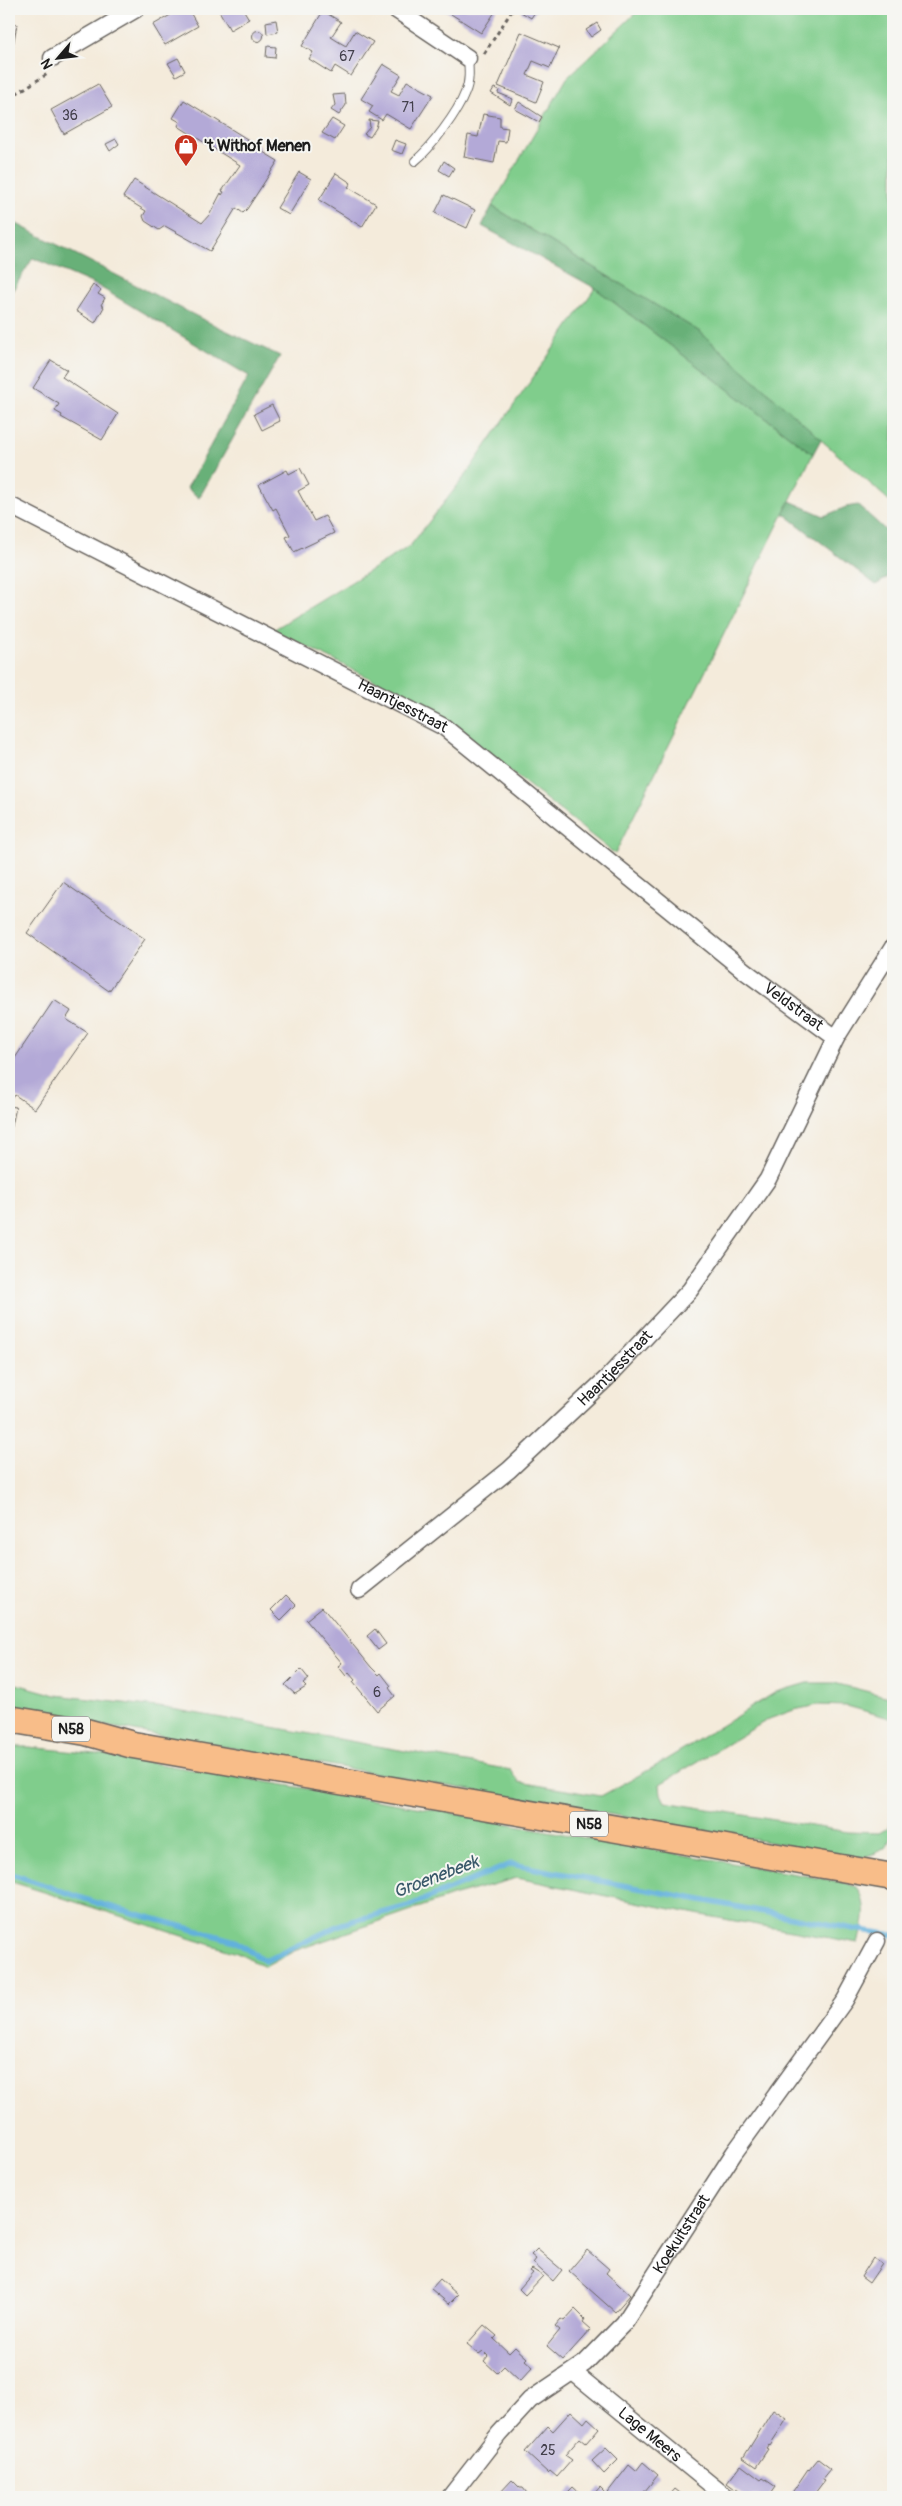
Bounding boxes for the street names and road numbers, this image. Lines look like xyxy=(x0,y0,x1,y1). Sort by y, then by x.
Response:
street label: Haantjesstraat xyxy=(354,675,452,738)
street label: Veldstraat xyxy=(759,978,828,1036)
street label: Haantjesstraat xyxy=(573,1326,657,1411)
road number: N58 xyxy=(52,1716,90,1742)
road number: N58 xyxy=(570,1812,608,1836)
street label: Koekuitstraat xyxy=(649,2190,715,2277)
street label: Lage Meers xyxy=(614,2403,685,2466)

